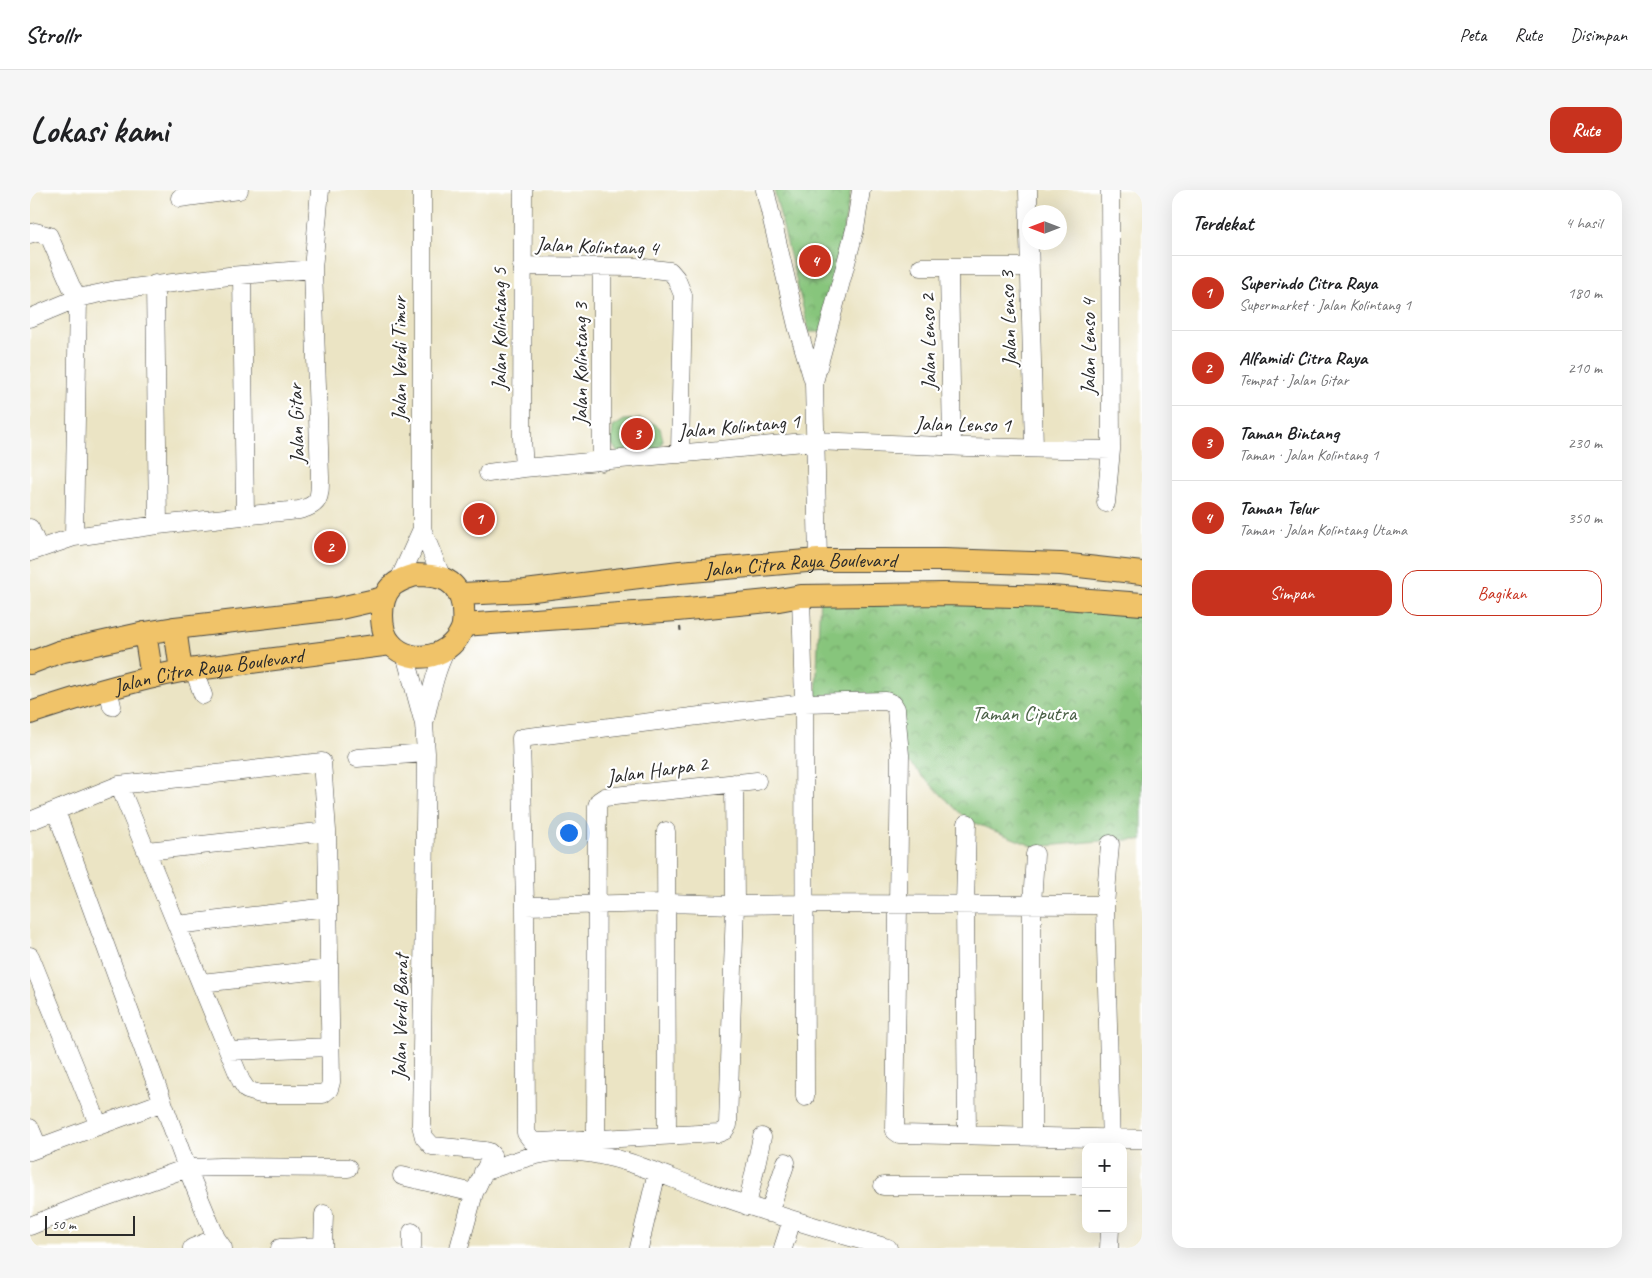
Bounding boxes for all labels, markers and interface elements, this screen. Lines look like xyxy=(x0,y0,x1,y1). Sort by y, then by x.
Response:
text: Strollr xyxy=(25,20,80,50)
text: Peta xyxy=(1460,24,1487,46)
text: Rute xyxy=(1515,24,1542,46)
text: Disimpan xyxy=(1570,24,1627,46)
button: Rute xyxy=(1550,107,1622,153)
text: Lokasi kami xyxy=(30,108,168,153)
north arrow xyxy=(1022,205,1067,250)
text: Terdekat xyxy=(1192,210,1253,236)
text: 4 hasil xyxy=(1565,213,1602,233)
street label: Jalan Kolintang 4 xyxy=(534,231,661,261)
pin: 4 xyxy=(799,242,831,280)
street label: Jalan Kolintang 5 xyxy=(486,266,512,391)
street label: Jalan Lenso 3 xyxy=(993,269,1023,369)
text: Superindo Citra Raya xyxy=(1239,271,1377,295)
text: 1 xyxy=(1204,283,1212,303)
text: 180 m xyxy=(1568,283,1602,303)
street label: Jalan Lenso 2 xyxy=(914,292,942,391)
street label: Jalan Verdi Timur xyxy=(386,295,412,422)
text: Supermarket · Jalan Kolintang 1 xyxy=(1239,295,1411,315)
street label: Jalan Lenso 4 xyxy=(1075,296,1101,396)
street label: Jalan Kolintang 3 xyxy=(567,301,593,426)
text: Alfamidi Citra Raya xyxy=(1239,346,1367,370)
text: 2 xyxy=(1204,358,1212,378)
text: 210 m xyxy=(1568,358,1602,378)
text: Tempat · Jalan Gitar xyxy=(1239,370,1348,390)
street label: Jalan Gitar xyxy=(282,381,310,465)
street label: Jalan Kolintang 1 xyxy=(676,408,803,444)
street label: Jalan Lenso 1 xyxy=(914,410,1013,438)
pin: 3 xyxy=(621,415,653,453)
text: Taman Bintang xyxy=(1239,421,1339,445)
text: 3 xyxy=(1204,433,1212,453)
text: 230 m xyxy=(1568,433,1602,453)
text: Taman · Jalan Kolintang 1 xyxy=(1239,445,1379,465)
text: Taman Telur xyxy=(1239,496,1318,520)
pin: 1 xyxy=(463,500,495,538)
text: 4 xyxy=(1204,508,1212,528)
text: 350 m xyxy=(1568,508,1602,528)
text: Taman · Jalan Kolintang Utama xyxy=(1239,520,1407,540)
pin: 2 xyxy=(314,528,346,566)
street label: Jalan Citra Raya Boulevard xyxy=(702,547,899,583)
button: Simpan xyxy=(1192,570,1392,616)
button: Bagikan xyxy=(1402,570,1602,616)
street label: Jalan Citra Raya Boulevard xyxy=(109,642,308,700)
park label: Taman Ciputra xyxy=(972,700,1078,726)
street label: Jalan Harpa 2 xyxy=(604,750,711,790)
your location xyxy=(556,820,582,846)
street label: Jalan Verdi Barat xyxy=(386,951,414,1081)
map controls xyxy=(1082,1143,1127,1233)
button: + xyxy=(1082,1143,1127,1188)
button: − xyxy=(1082,1188,1127,1233)
scale bar xyxy=(45,1213,135,1236)
text: 50 m xyxy=(52,1216,76,1233)

